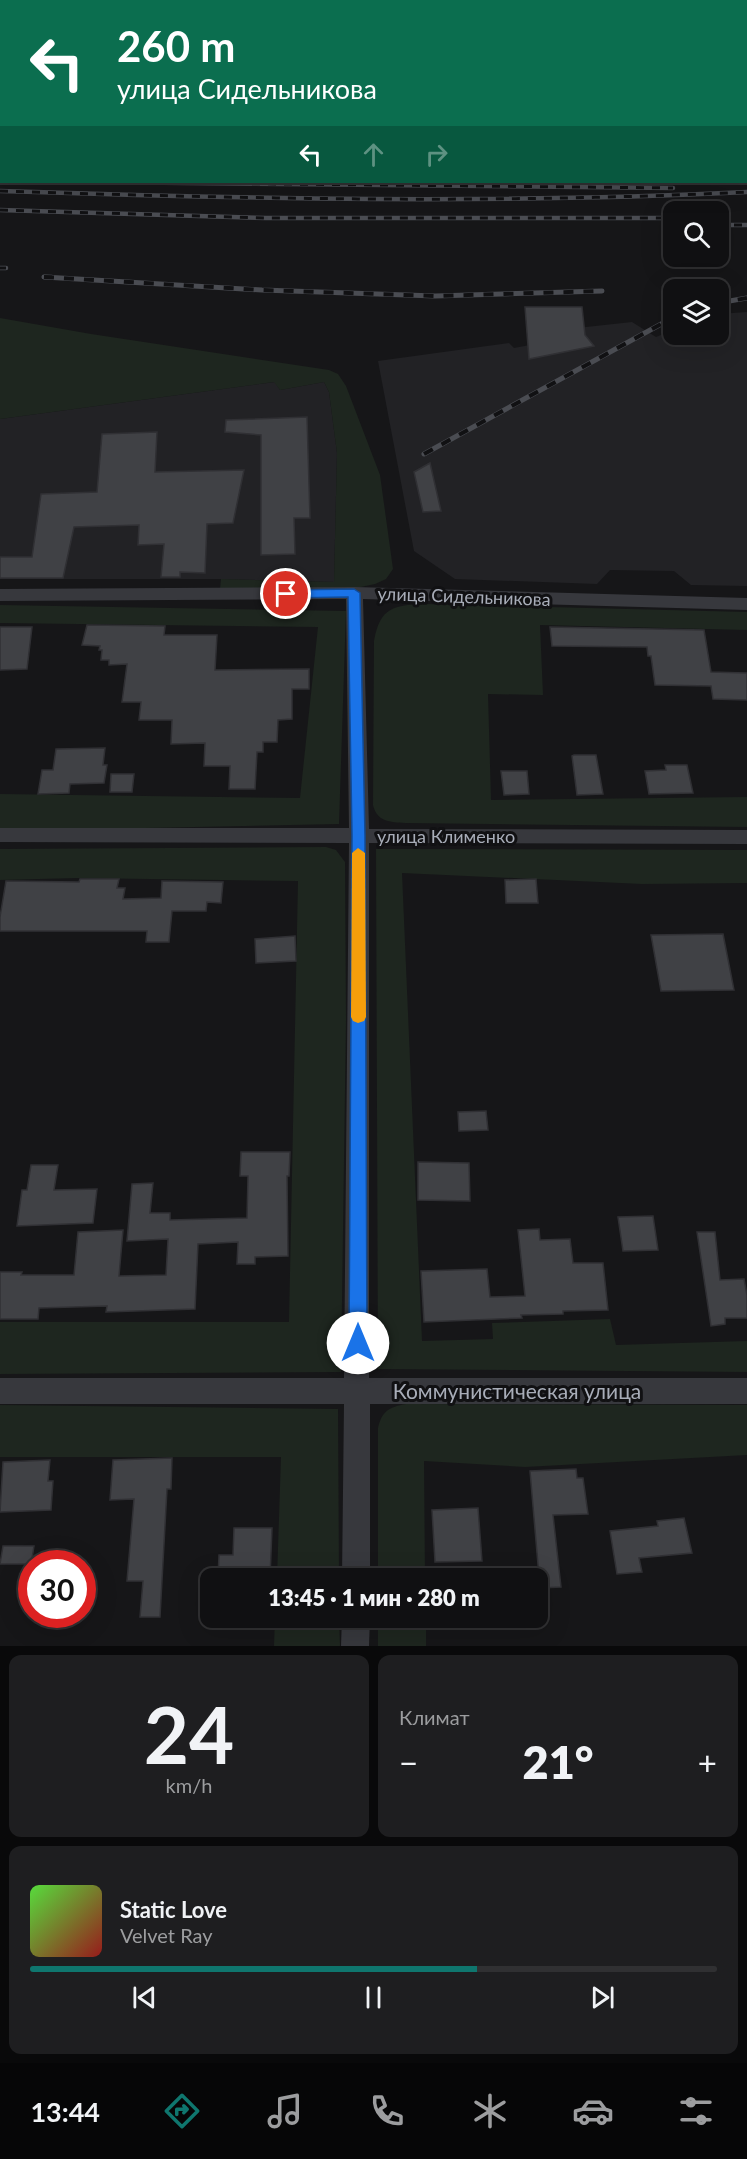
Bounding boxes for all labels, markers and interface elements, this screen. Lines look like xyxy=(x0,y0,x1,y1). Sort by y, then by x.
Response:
text: 260 m xyxy=(117,21,235,71)
icon: left xyxy=(18,24,96,102)
text: улица Сидельникова xyxy=(117,72,377,105)
icon: left xyxy=(294,138,327,171)
icon: ahead xyxy=(357,138,390,171)
icon: right xyxy=(420,138,453,171)
map controls xyxy=(663,201,729,345)
button: search xyxy=(663,201,729,267)
button: layers xyxy=(663,279,729,345)
pin xyxy=(260,568,311,619)
icon: arrive xyxy=(269,577,302,610)
street label: улица Сидельникова xyxy=(377,582,551,610)
street label: улица Клименко xyxy=(377,825,515,847)
position arrow xyxy=(326,1311,390,1375)
street label: Коммунистическая улица xyxy=(393,1378,641,1403)
speed limit sign: 30 xyxy=(18,1550,96,1628)
text: 13:45 · 1 мин · 280 m xyxy=(268,1584,480,1611)
text: 24 xyxy=(144,1687,234,1781)
text: Климат xyxy=(399,1705,470,1729)
text: 21° xyxy=(523,1735,593,1789)
text: − xyxy=(399,1742,418,1782)
text: + xyxy=(698,1742,717,1782)
text: km/h xyxy=(166,1773,212,1797)
text: Static Love xyxy=(120,1896,227,1923)
text: Velvet Ray xyxy=(120,1923,213,1947)
icon: previous xyxy=(128,1981,161,2014)
icon: pause xyxy=(357,1981,390,2014)
icon: next xyxy=(586,1981,619,2014)
icon: directions xyxy=(161,2090,203,2132)
icon: music xyxy=(264,2090,306,2132)
icon: phone xyxy=(366,2090,408,2132)
icon: climate xyxy=(469,2090,511,2132)
icon: car xyxy=(572,2090,614,2132)
icon: filters xyxy=(675,2090,717,2132)
text: 13:44 xyxy=(30,2095,100,2128)

